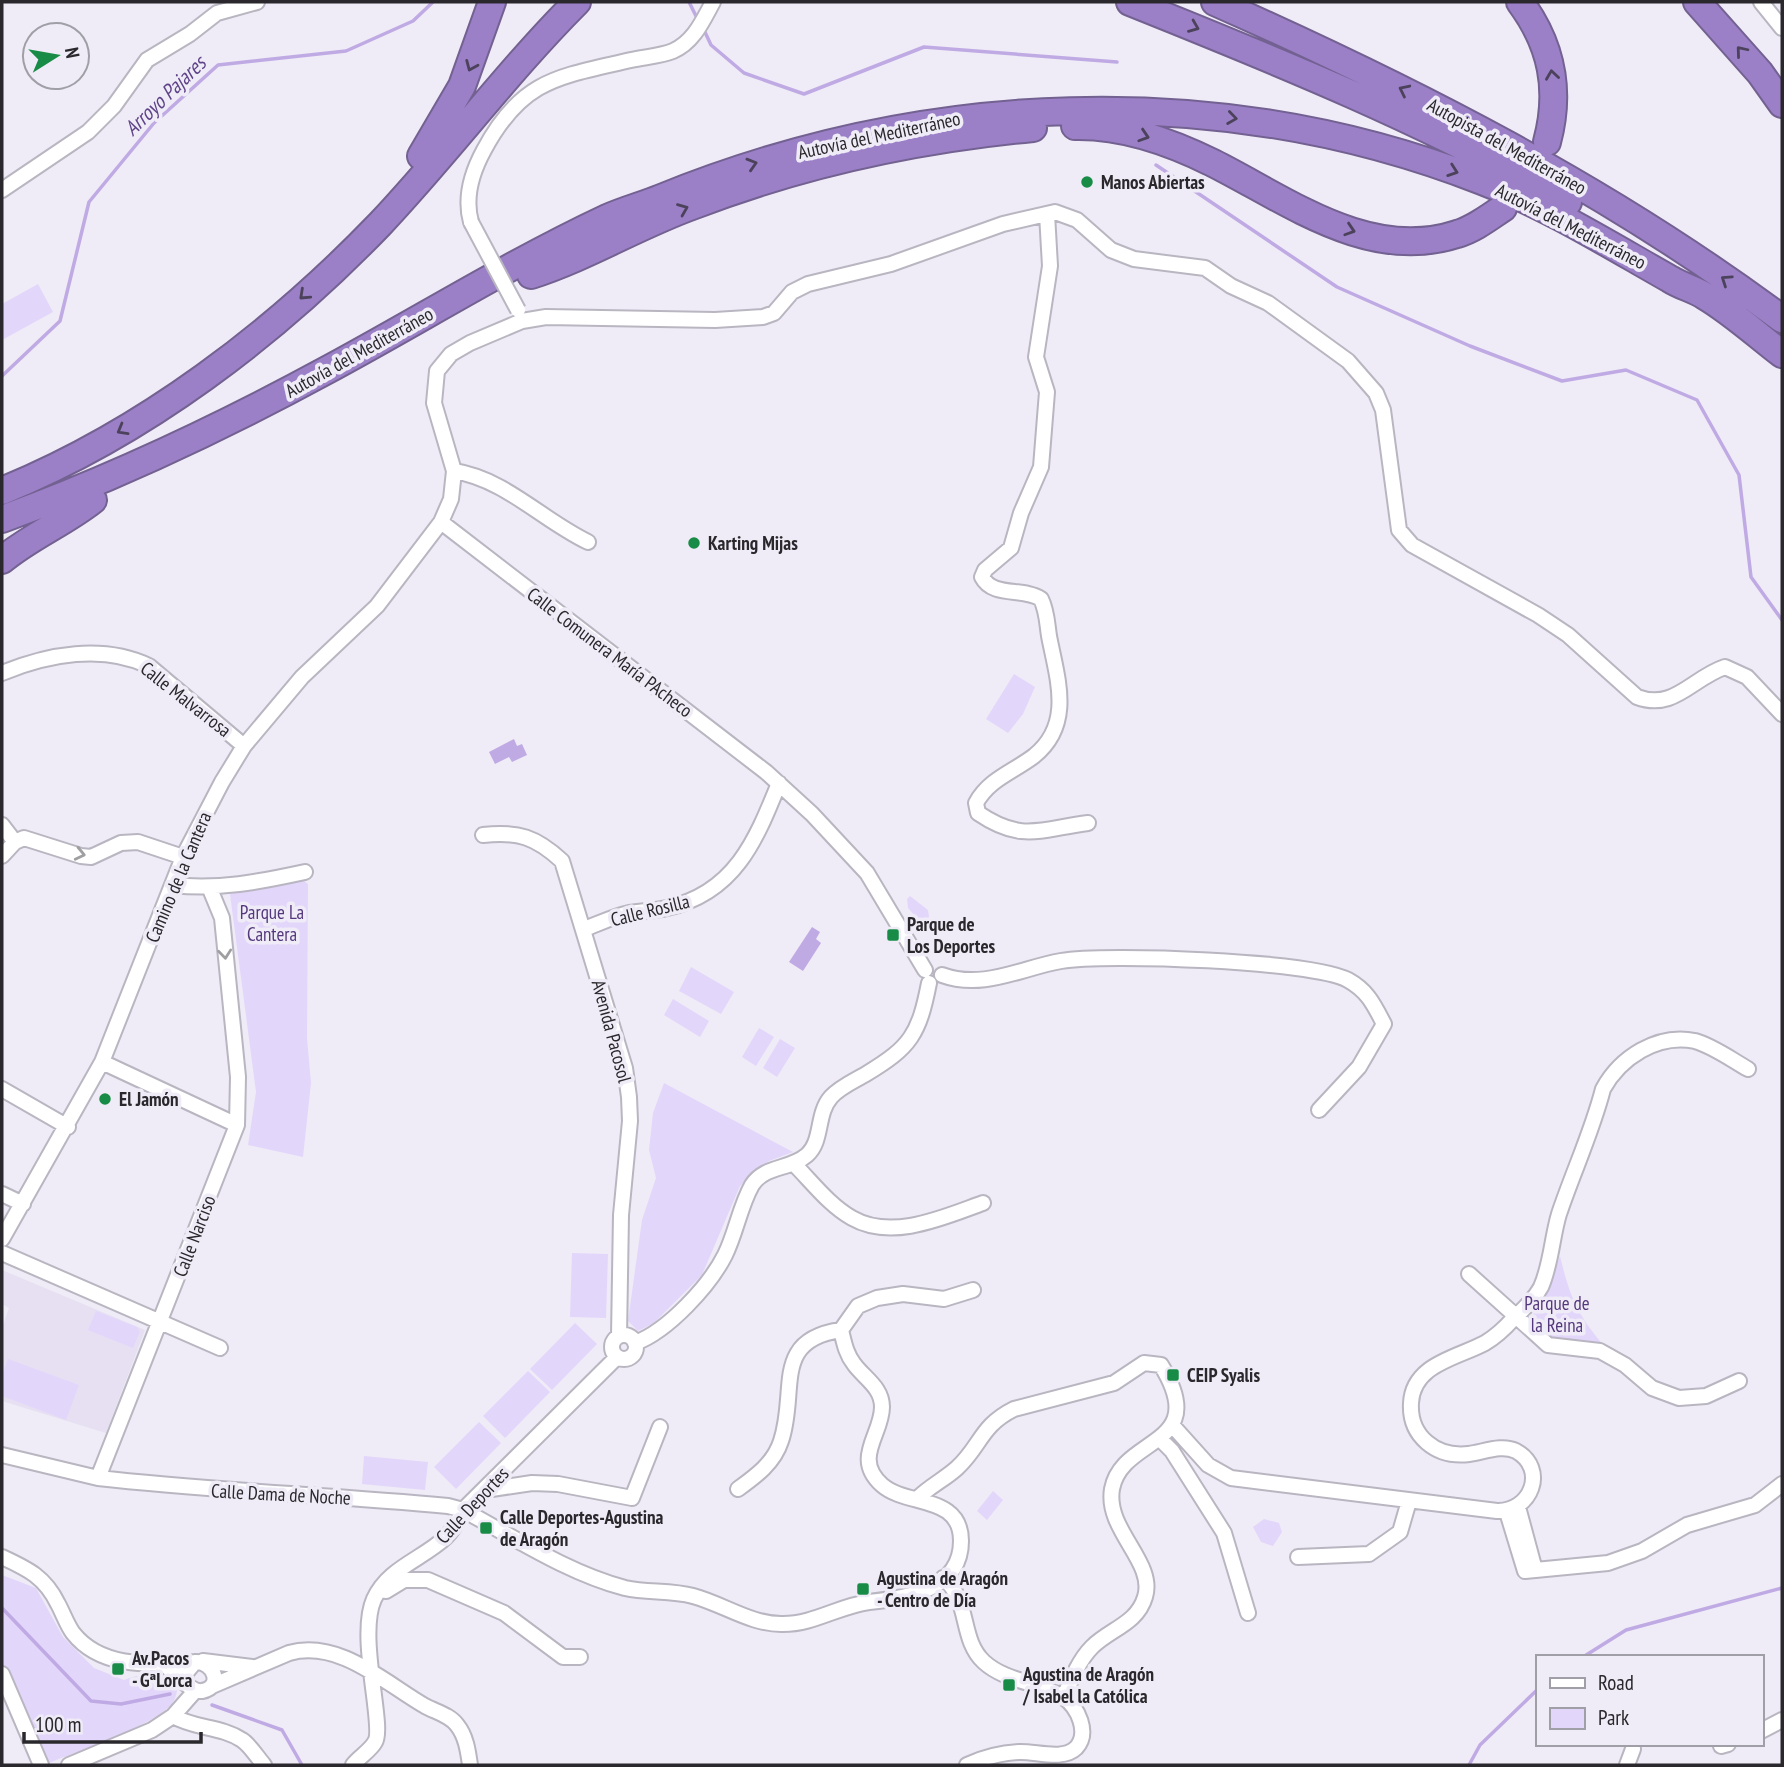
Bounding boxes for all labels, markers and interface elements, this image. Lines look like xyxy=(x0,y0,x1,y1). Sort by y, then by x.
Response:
one-way arrow xyxy=(1187,19,1199,33)
north arrow xyxy=(21,21,91,91)
text: N xyxy=(60,45,85,60)
one-way arrow xyxy=(1737,47,1749,60)
water label: Arroyo Pajares xyxy=(118,49,213,141)
one-way arrow xyxy=(465,60,479,72)
one-way arrow xyxy=(1545,69,1560,81)
one-way arrow xyxy=(1399,85,1411,99)
street label: Autopista del Mediterráneo xyxy=(1423,92,1591,200)
street label: Autovía del Mediterráneo xyxy=(796,106,962,164)
one-way arrow xyxy=(1226,110,1238,125)
one-way arrow xyxy=(1137,128,1149,143)
one-way arrow xyxy=(746,158,758,173)
one-way arrow xyxy=(1447,162,1459,176)
place label: Manos Abiertas xyxy=(1101,170,1205,194)
marker: Manos Abiertas xyxy=(1079,174,1095,190)
street label: Autovía del Mediterráneo xyxy=(1492,178,1650,274)
one-way arrow xyxy=(677,204,689,218)
one-way arrow xyxy=(1344,222,1356,237)
one-way arrow xyxy=(1721,275,1734,288)
one-way arrow xyxy=(299,287,312,299)
street label: Autovía del Mediterráneo xyxy=(281,301,437,403)
one-way arrow xyxy=(116,422,129,435)
place label: Karting Mijas xyxy=(708,531,798,555)
marker: Karting Mijas xyxy=(686,535,702,551)
street label: Calle Comunera María PAcheco xyxy=(522,582,698,722)
street label: Calle Malvarrosa xyxy=(136,656,236,742)
street label: Camino de la Cantera xyxy=(140,808,216,946)
one-way arrow xyxy=(74,846,86,860)
street label: Calle Rosilla xyxy=(608,889,692,931)
park label: Parque La Cantera xyxy=(240,900,304,946)
place label: Parque de Los Deportes xyxy=(907,912,996,958)
marker: Parque de Los Deportes xyxy=(885,927,901,943)
one-way arrow xyxy=(218,949,233,960)
street label: Avenida Pacosol xyxy=(587,977,637,1086)
place label: El Jamón xyxy=(119,1087,179,1111)
marker: El Jamón xyxy=(97,1091,113,1107)
street label: Calle Narciso xyxy=(168,1192,220,1280)
park label: Parque de la Reina xyxy=(1524,1291,1590,1337)
place label: CEIP Syalis xyxy=(1187,1363,1260,1387)
marker: CEIP Syalis xyxy=(1165,1367,1181,1383)
street label: Calle Deportes xyxy=(430,1462,514,1548)
street label: Calle Dama de Noche xyxy=(211,1478,352,1510)
place label: Calle Deportes-Agustina de Aragón xyxy=(500,1505,664,1551)
marker: Calle Deportes-Agustina de Aragón xyxy=(478,1520,494,1536)
place label: Agustina de Aragón - Centro de Día xyxy=(876,1566,1008,1612)
marker: Agustina de Aragón - Centro de Día xyxy=(855,1581,871,1597)
place label: Av.Pacos - GªLorca xyxy=(131,1646,192,1692)
legend xyxy=(1536,1655,1763,1746)
marker: Av.Pacos - GªLorca xyxy=(110,1661,126,1677)
place label: Agustina de Aragón / Isabel la Católica xyxy=(1022,1662,1154,1708)
text: Road xyxy=(1598,1669,1634,1696)
marker: Agustina de Aragón / Isabel la Católica xyxy=(1001,1677,1017,1693)
scale bar xyxy=(24,1700,201,1744)
text: Park xyxy=(1598,1704,1629,1731)
text: 100 m xyxy=(35,1711,81,1738)

